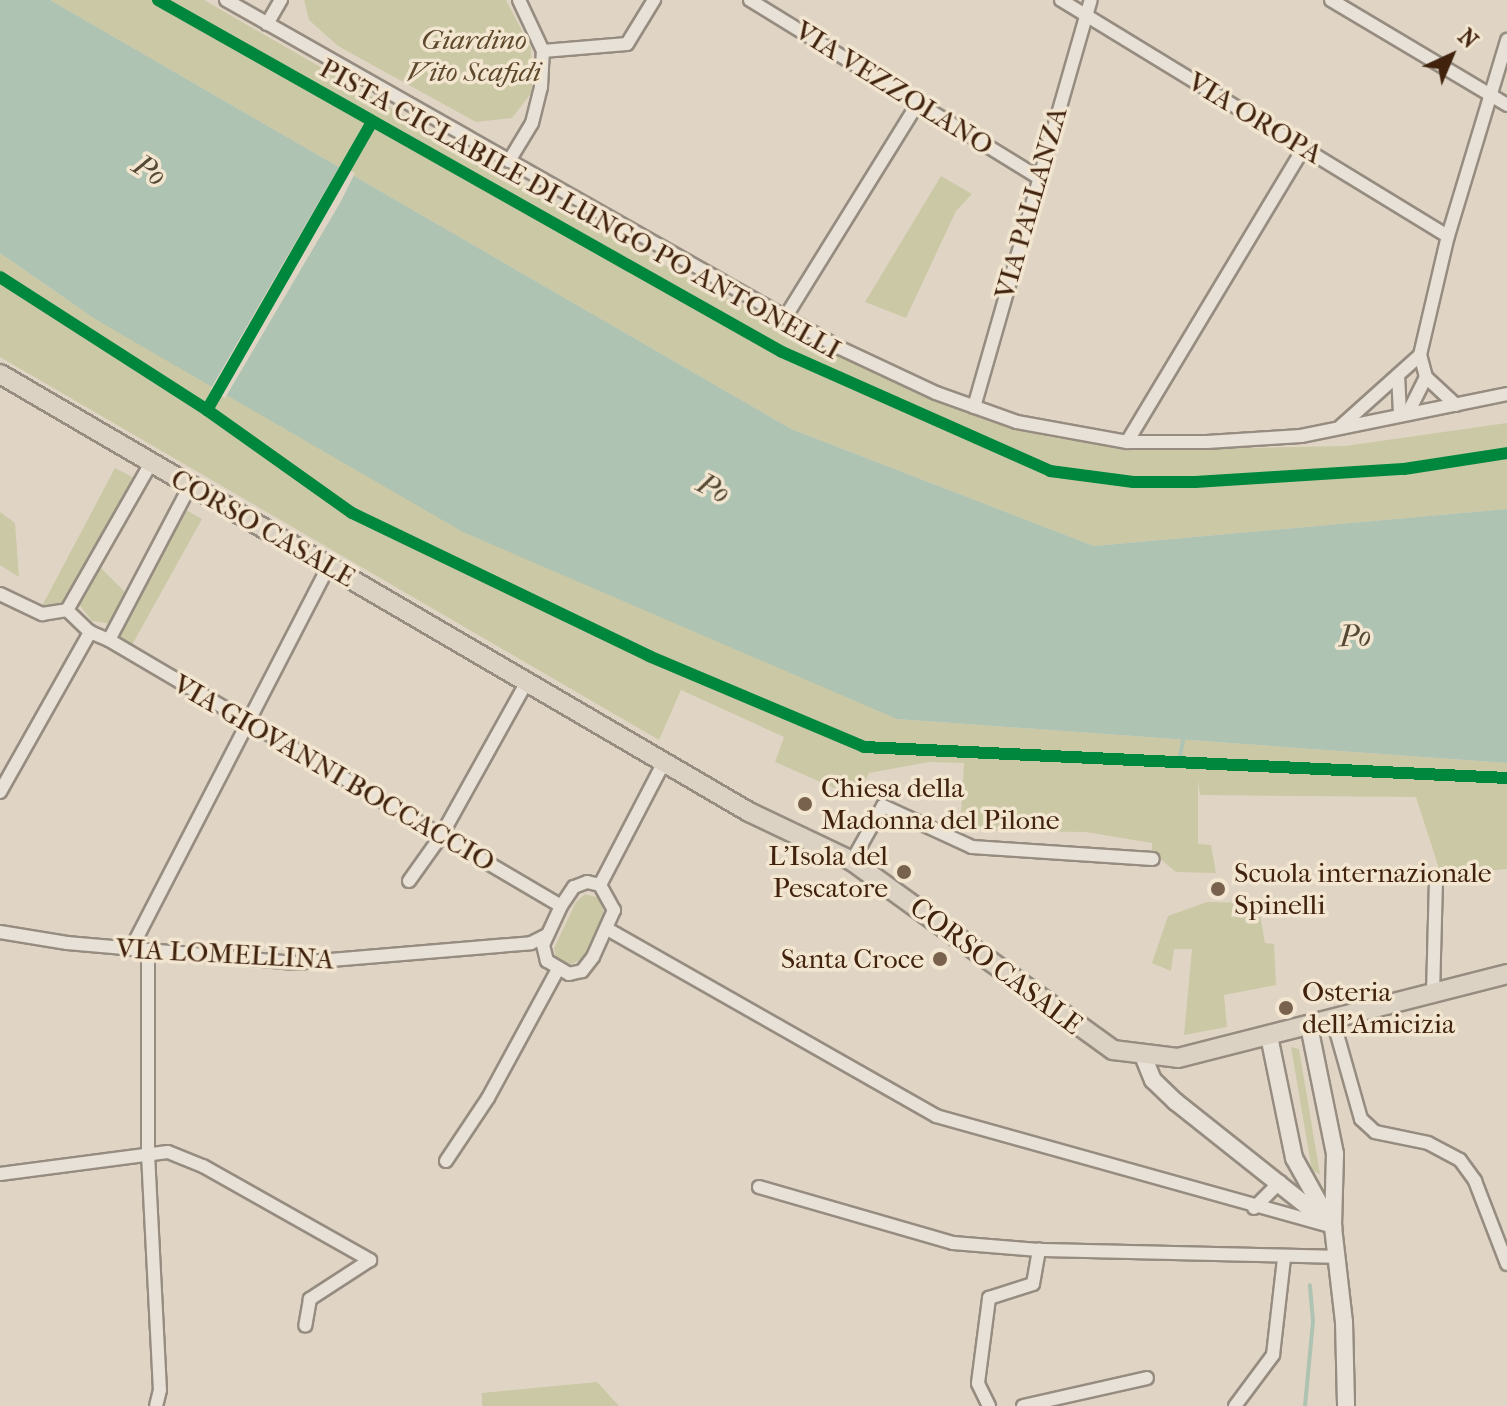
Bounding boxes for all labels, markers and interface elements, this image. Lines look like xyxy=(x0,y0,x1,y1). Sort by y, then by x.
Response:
street label: VIA VEZZOLANO xyxy=(789,14,999,162)
north arrow xyxy=(1411,16,1491,96)
park label: Giardino Vito Scafidi xyxy=(407,23,541,89)
text: N xyxy=(1453,24,1483,54)
street label: PISTA CICLABILE DI LUNGO PO ANTONELLI xyxy=(314,51,846,367)
street label: VIA OROPA xyxy=(1182,65,1328,171)
street label: VIA PALLANZA xyxy=(988,103,1074,303)
water label: Po xyxy=(126,147,172,195)
street label: CORSO CASALE xyxy=(165,462,361,594)
water label: Po xyxy=(690,466,736,512)
water label: Po xyxy=(1338,618,1372,656)
street label: VIA GIOVANNI BOCCACCIO xyxy=(167,667,501,879)
place label: Chiesa della Madonna del Pilone xyxy=(821,771,1060,837)
marker: Chiesa della Madonna del Pilone xyxy=(796,795,814,813)
place label: L'Isola del Pescatore xyxy=(768,839,888,905)
place label: Scuola internazionale Spinelli xyxy=(1234,856,1492,922)
marker: L'Isola del Pescatore xyxy=(895,863,913,881)
marker: Scuola internazionale Spinelli xyxy=(1209,880,1227,898)
street label: CORSO CASALE xyxy=(903,890,1089,1042)
street label: VIA LOMELLINA xyxy=(115,932,335,976)
place label: Santa Croce xyxy=(781,942,924,976)
marker: Santa Croce xyxy=(931,950,949,968)
place label: Osteria dell'Amicizia xyxy=(1302,975,1455,1041)
marker: Osteria dell'Amicizia xyxy=(1277,999,1295,1017)

